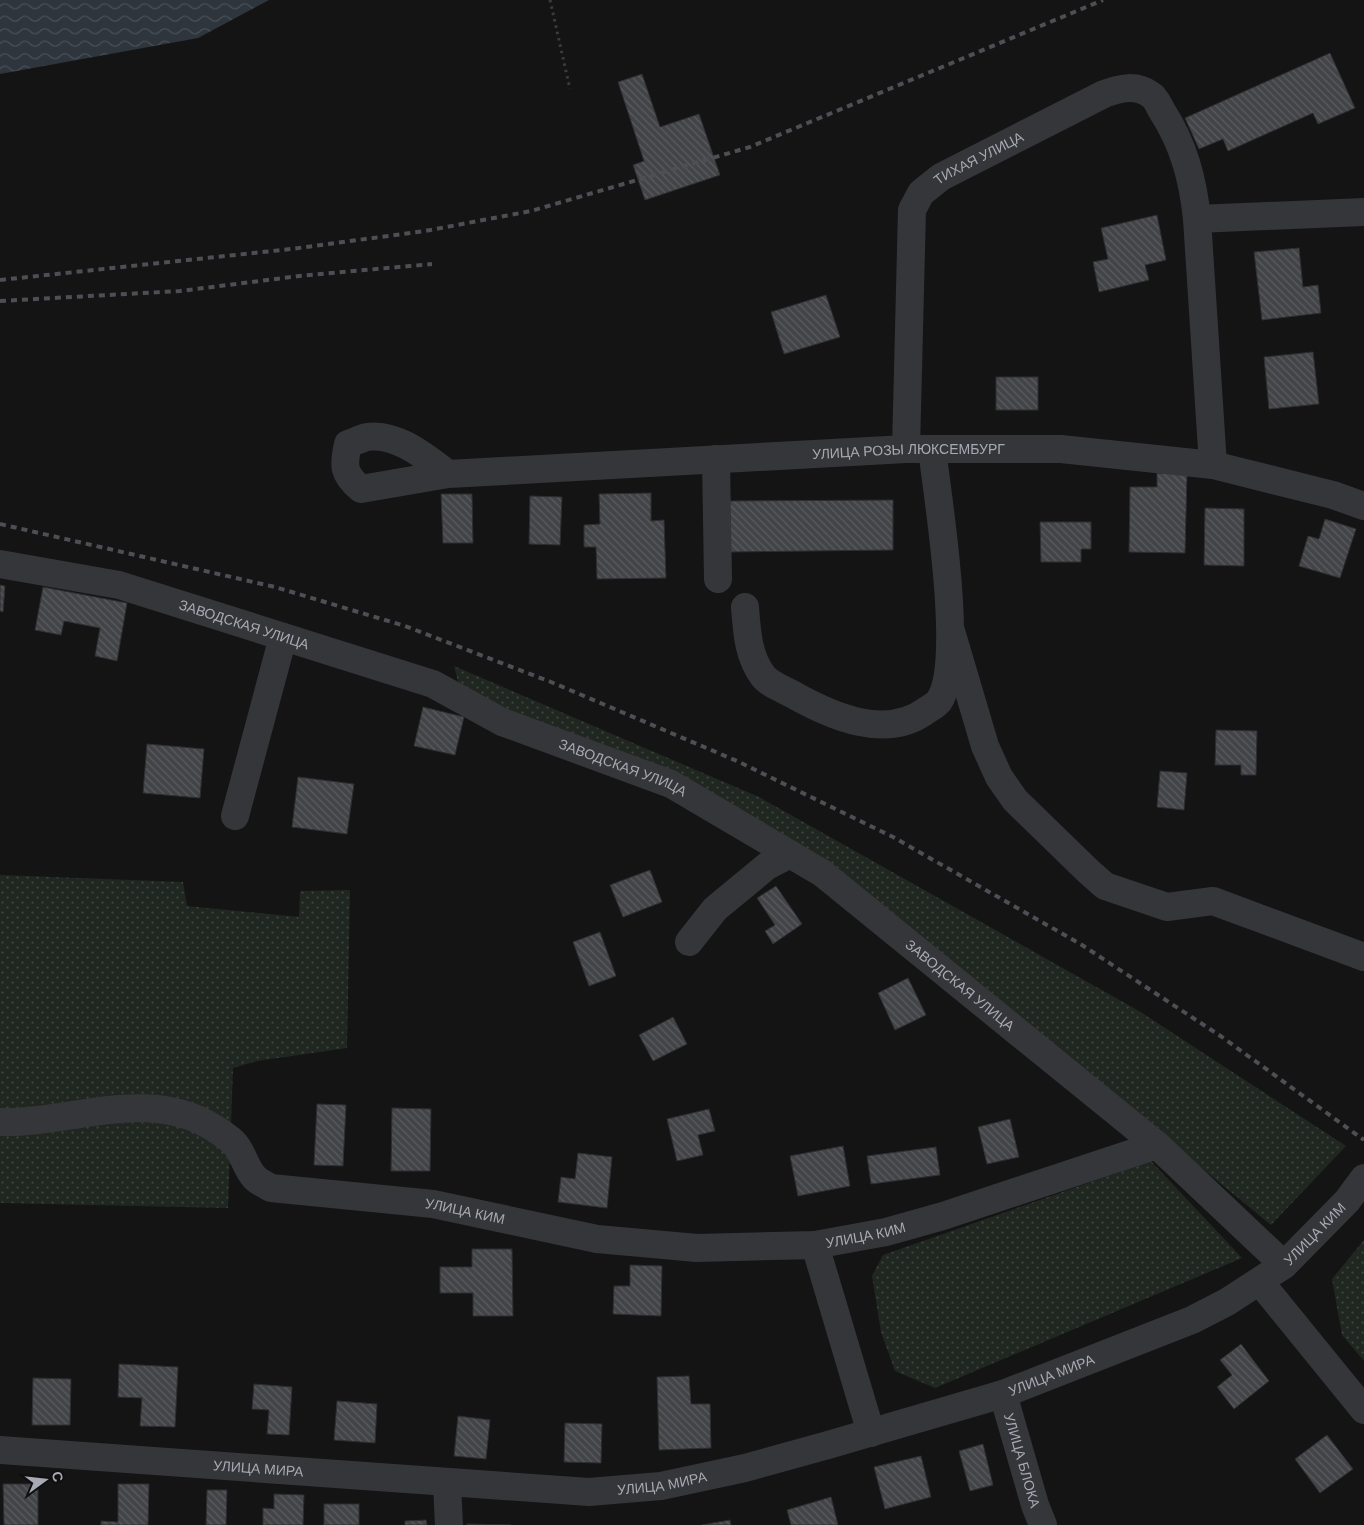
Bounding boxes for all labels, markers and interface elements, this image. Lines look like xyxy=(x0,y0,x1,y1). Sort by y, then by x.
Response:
street label: ТИХАЯ УЛИЦА xyxy=(930,127,1027,189)
street label: УЛИЦА РОЗЫ ЛЮКСЕМБУРГ xyxy=(812,440,1005,463)
street label: ЗАВОДСКАЯ УЛИЦА xyxy=(177,595,312,654)
street label: ЗАВОДСКАЯ УЛИЦА xyxy=(556,735,691,801)
street label: ЗАВОДСКАЯ УЛИЦА xyxy=(902,935,1019,1035)
street label: УЛИЦА КИМ xyxy=(424,1194,507,1228)
street label: УЛИЦА КИМ xyxy=(1280,1199,1349,1269)
street label: УЛИЦА КИМ xyxy=(824,1218,908,1252)
street label: УЛИЦА МИРА xyxy=(1006,1350,1097,1400)
street label: УЛИЦА БЛОКА xyxy=(1000,1411,1045,1510)
north arrow xyxy=(20,1455,70,1505)
street label: УЛИЦА МИРА xyxy=(213,1456,305,1481)
street label: УЛИЦА МИРА xyxy=(616,1467,709,1499)
text: С xyxy=(48,1469,68,1484)

